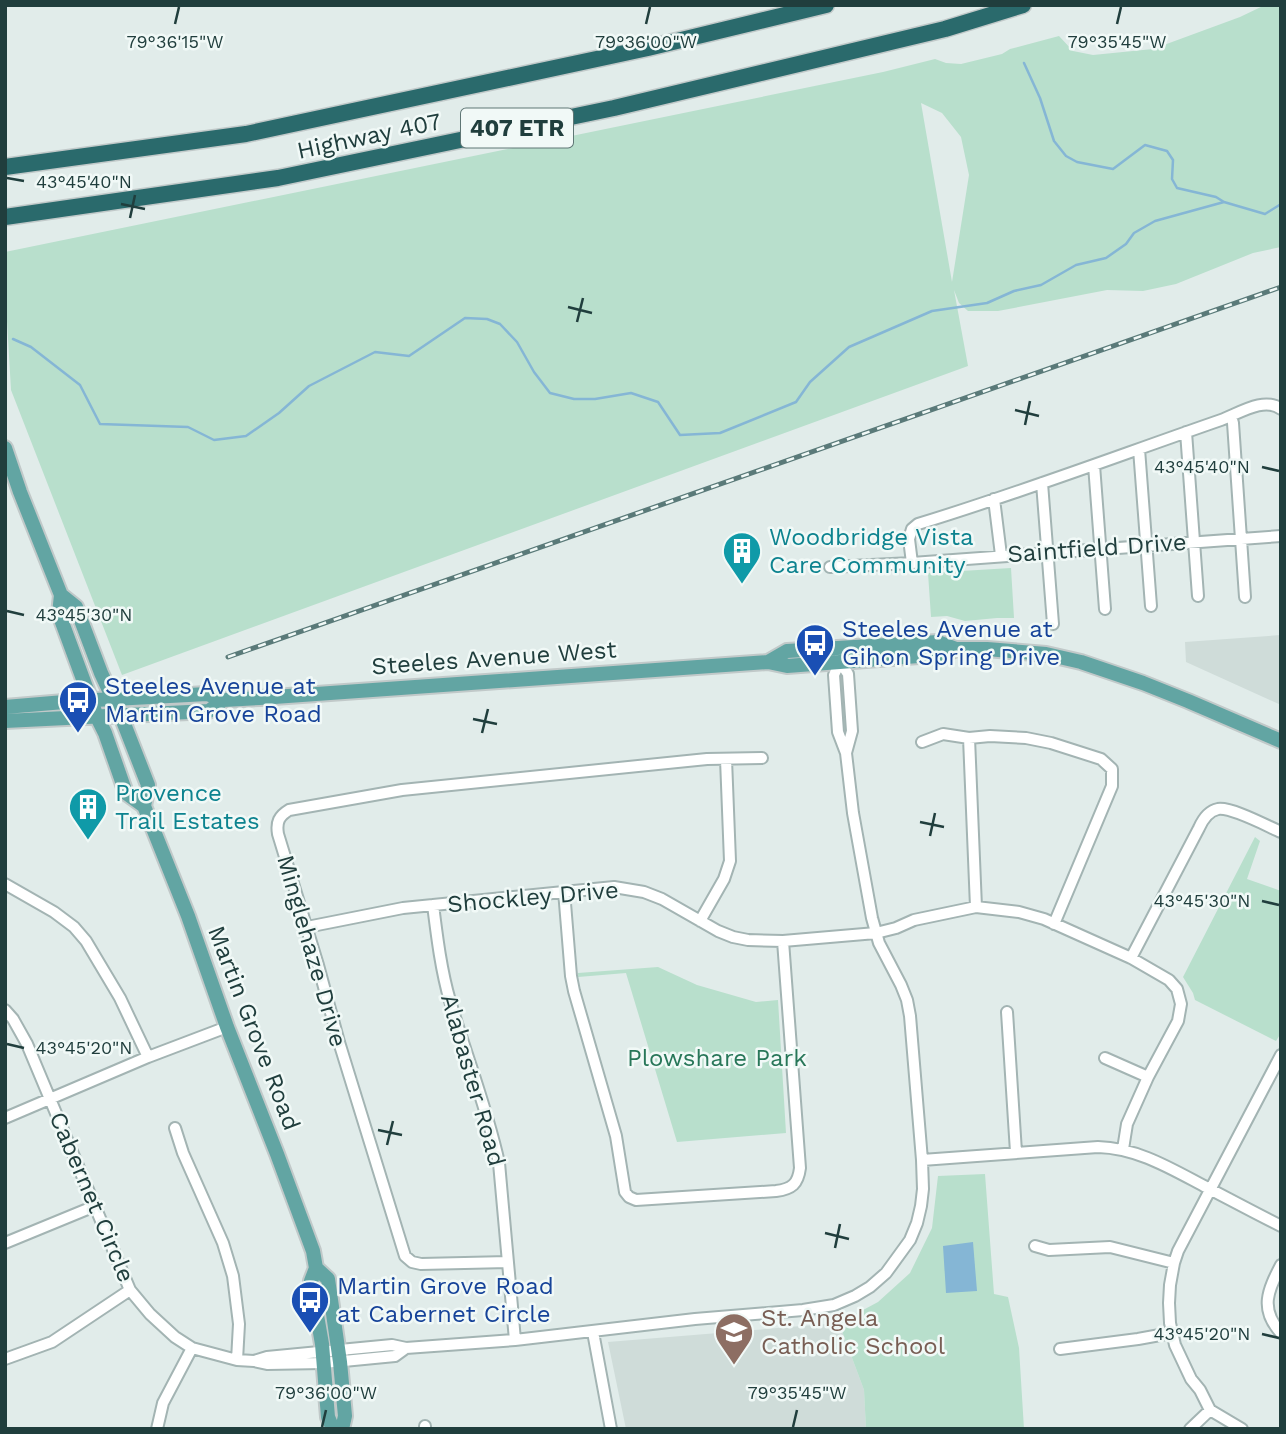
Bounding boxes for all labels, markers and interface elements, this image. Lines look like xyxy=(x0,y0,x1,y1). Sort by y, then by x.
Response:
text: 79°36'15"W xyxy=(126,31,224,52)
text: 79°36'00"W xyxy=(595,31,697,52)
text: 79°35'45"W xyxy=(1067,31,1167,52)
street label: Highway 407 xyxy=(294,107,444,165)
road number: 407 ETR xyxy=(461,108,573,148)
text: 43°45'40"N xyxy=(36,171,132,192)
text: 43°45'40"N xyxy=(1154,456,1250,477)
place label: Woodbridge Vista Care Community xyxy=(769,523,974,579)
street label: Saintfield Drive xyxy=(1007,528,1187,568)
building icon: Woodbridge Vista Care Community xyxy=(721,530,763,585)
text: 43°45'30"N xyxy=(35,604,133,625)
place label: Steeles Avenue at Gihon Spring Drive xyxy=(842,615,1060,671)
bus stop icon: Steeles Avenue at Gihon Spring Drive xyxy=(794,622,836,677)
street label: Steeles Avenue West xyxy=(371,635,617,681)
place label: Steeles Avenue at Martin Grove Road xyxy=(105,672,322,728)
bus stop icon: Steeles Avenue at Martin Grove Road xyxy=(57,679,99,734)
place label: Provence Trail Estates xyxy=(115,779,260,835)
building icon: Provence Trail Estates xyxy=(67,786,109,841)
street label: Minglehaze Drive xyxy=(271,852,353,1050)
street label: Shockley Drive xyxy=(446,876,620,918)
text: 43°45'30"N xyxy=(1153,890,1251,911)
street label: Martin Grove Road xyxy=(202,922,306,1134)
street label: Alabaster Road xyxy=(435,991,511,1169)
text: 43°45'20"N xyxy=(35,1037,133,1058)
park label: Plowshare Park xyxy=(627,1044,807,1072)
street label: Cabernet Circle xyxy=(44,1108,140,1286)
place label: Martin Grove Road at Cabernet Circle xyxy=(337,1272,554,1328)
bus stop icon: Martin Grove Road at Cabernet Circle xyxy=(289,1279,331,1334)
place label: St. Angela Catholic School xyxy=(761,1304,946,1360)
school or university icon: St. Angela Catholic School xyxy=(713,1311,755,1366)
text: 43°45'20"N xyxy=(1153,1323,1251,1344)
text: 79°36'00"W xyxy=(275,1382,377,1403)
text: 79°35'45"W xyxy=(747,1382,847,1403)

